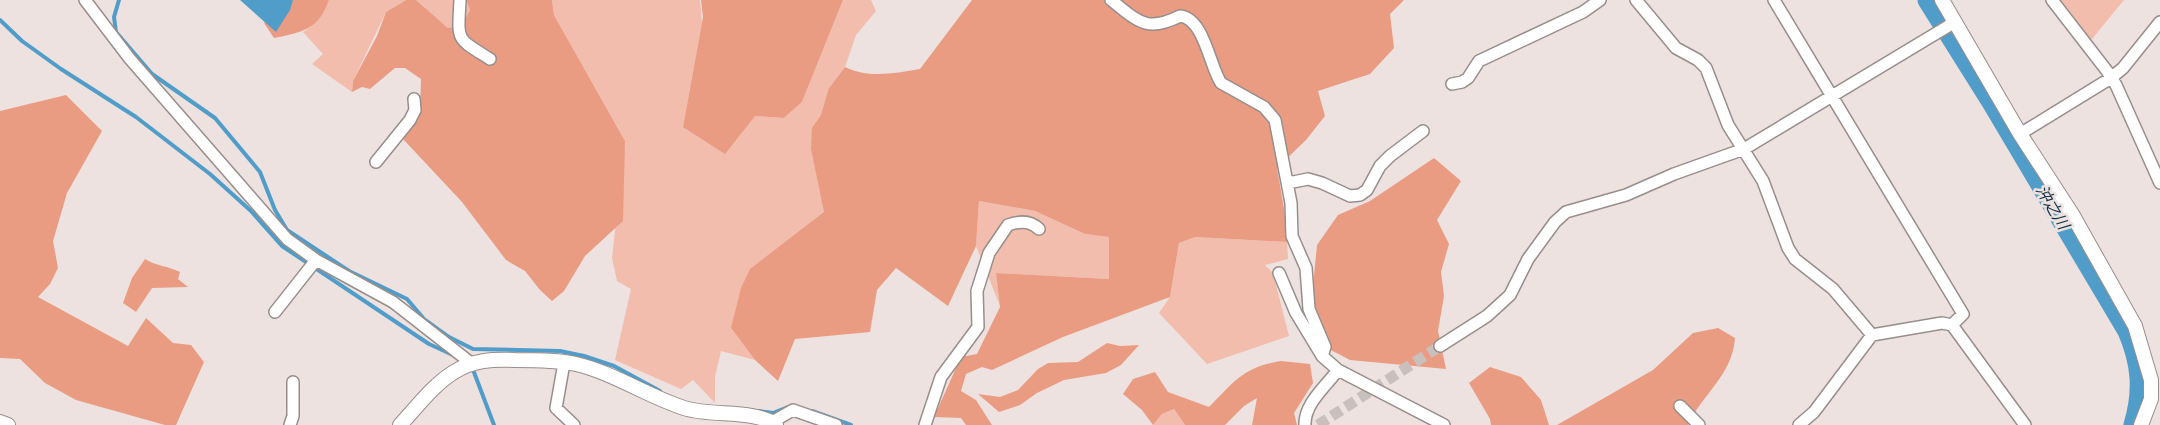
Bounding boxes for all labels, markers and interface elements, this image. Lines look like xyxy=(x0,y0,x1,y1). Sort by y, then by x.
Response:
water label: 沖之川 xyxy=(2032,182,2074,234)

